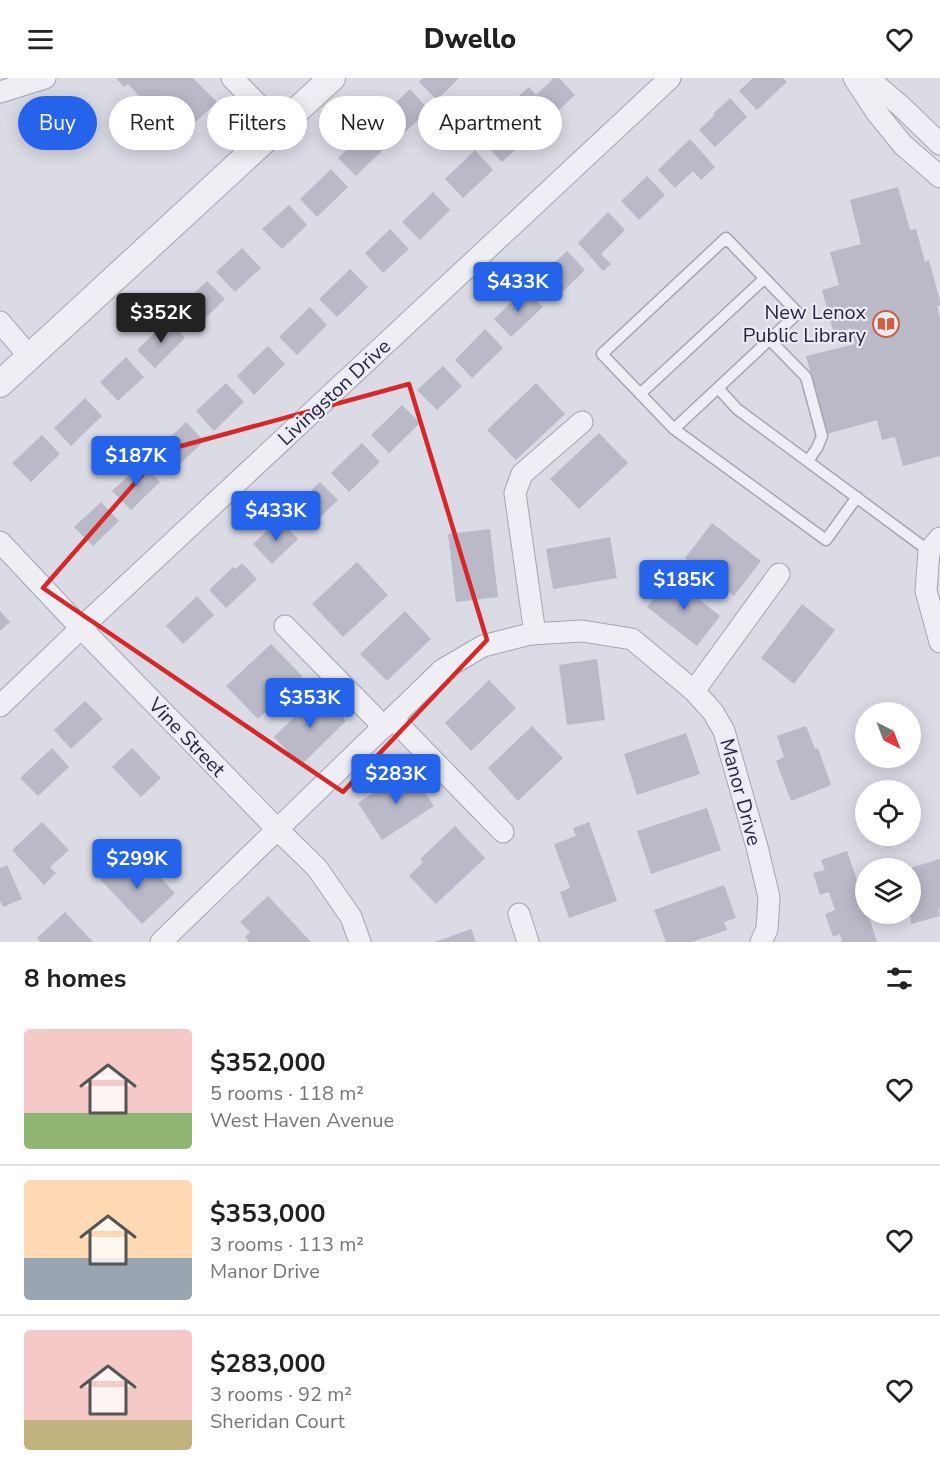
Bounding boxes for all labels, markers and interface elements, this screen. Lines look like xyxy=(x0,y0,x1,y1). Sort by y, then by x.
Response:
text: Dwello xyxy=(424,21,516,58)
icon: menu xyxy=(24,23,57,56)
icon: heart xyxy=(883,23,916,56)
chip: Buy xyxy=(18,96,97,150)
chip: Rent xyxy=(109,96,195,150)
chip: Filters xyxy=(207,96,307,150)
chip: New xyxy=(319,96,406,150)
chip: Apartment xyxy=(418,96,562,150)
pin: $433K xyxy=(476,262,560,313)
text: $433K xyxy=(487,268,549,295)
pin: $352K xyxy=(119,293,203,344)
text: $352K xyxy=(130,299,192,326)
place label: New Lenox Public Library xyxy=(743,299,867,349)
library icon: New Lenox Public Library xyxy=(871,309,901,339)
street label: Livingston Drive xyxy=(272,333,397,452)
pin: $187K xyxy=(94,436,178,487)
text: $187K xyxy=(105,442,167,469)
pin: $433K xyxy=(234,491,318,542)
text: $433K xyxy=(245,497,307,524)
pin: $185K xyxy=(642,560,726,611)
text: $185K xyxy=(653,566,715,593)
pin: $353K xyxy=(268,678,352,729)
text: $353K xyxy=(279,684,341,711)
street label: Vine Street xyxy=(141,691,232,783)
north arrow xyxy=(855,702,921,768)
map controls xyxy=(855,702,921,924)
street label: Manor Drive xyxy=(713,736,768,849)
pin: $283K xyxy=(354,754,438,805)
text: $283K xyxy=(365,760,427,787)
button: locate xyxy=(855,780,921,846)
pin: $299K xyxy=(95,839,179,890)
text: $299K xyxy=(106,845,168,872)
button: layers xyxy=(855,858,921,924)
text: 8 homes xyxy=(24,961,126,996)
icon: filters xyxy=(883,962,916,995)
text: $352,000 xyxy=(210,1045,326,1080)
icon: home xyxy=(72,1053,144,1125)
icon: heart xyxy=(883,1073,916,1106)
text: 5 rooms · 118 m² xyxy=(210,1080,364,1107)
text: West Haven Avenue xyxy=(210,1107,394,1134)
text: $353,000 xyxy=(210,1196,326,1231)
icon: home xyxy=(72,1204,144,1276)
icon: heart xyxy=(883,1224,916,1257)
text: 3 rooms · 113 m² xyxy=(210,1231,364,1258)
text: Manor Drive xyxy=(210,1258,320,1285)
text: $283,000 xyxy=(210,1346,326,1381)
icon: home xyxy=(72,1354,144,1426)
icon: heart xyxy=(883,1374,916,1407)
text: 3 rooms · 92 m² xyxy=(210,1381,352,1408)
text: Sheridan Court xyxy=(210,1408,345,1435)

